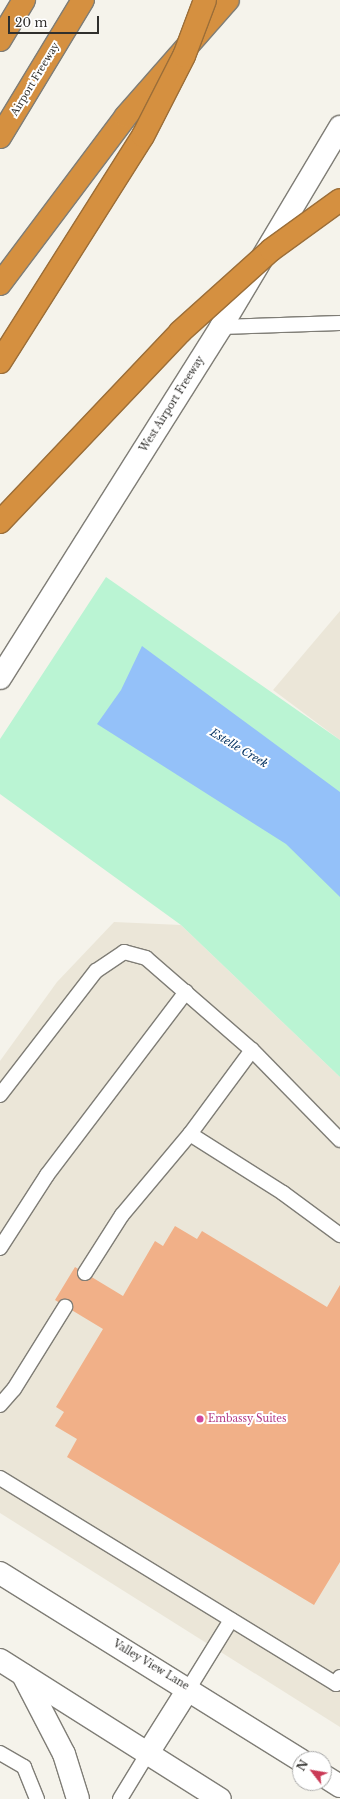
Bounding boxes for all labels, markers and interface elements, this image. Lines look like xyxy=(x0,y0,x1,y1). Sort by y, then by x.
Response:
scale bar xyxy=(10,8,101,34)
text: 20 m xyxy=(15,15,47,30)
street label: Airport Freeway xyxy=(8,40,62,118)
street label: West Airport Freeway xyxy=(137,354,207,454)
water label: Estelle Creek xyxy=(208,726,270,770)
place label: Embassy Suites xyxy=(208,1413,287,1425)
marker: Embassy Suites xyxy=(195,1414,205,1424)
street label: Valley View Lane xyxy=(110,1637,192,1693)
north arrow xyxy=(292,1751,332,1791)
text: N xyxy=(294,1757,311,1773)

